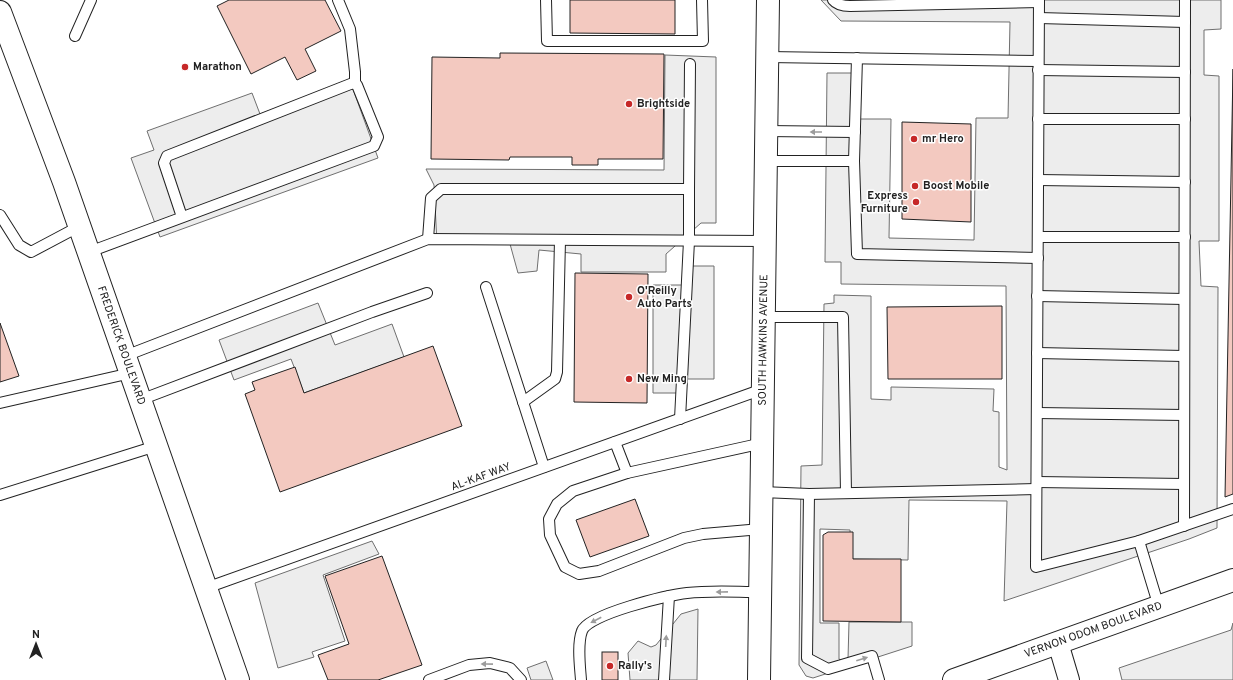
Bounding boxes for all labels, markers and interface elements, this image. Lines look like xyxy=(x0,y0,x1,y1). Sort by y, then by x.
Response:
place label: Marathon xyxy=(193,60,242,74)
marker: Marathon xyxy=(180,62,190,72)
place label: Brightside xyxy=(637,97,690,111)
marker: Brightside xyxy=(624,99,634,109)
one-way arrow xyxy=(809,129,822,135)
place label: mr Hero xyxy=(922,132,964,146)
marker: mr Hero xyxy=(909,134,919,144)
place label: Boost Mobile xyxy=(923,179,989,193)
marker: Boost Mobile xyxy=(910,181,920,191)
place label: Express Furniture xyxy=(861,189,908,216)
marker: Express Furniture xyxy=(911,197,921,207)
street label: SOUTH HAWKINS AVENUE xyxy=(756,274,771,406)
street label: FREDERICK BOULEVARD xyxy=(94,284,148,407)
place label: O'Reilly Auto Parts xyxy=(637,284,692,311)
marker: O'Reilly Auto Parts xyxy=(624,292,634,302)
place label: New Ming xyxy=(637,372,687,386)
marker: New Ming xyxy=(624,374,634,384)
street label: AL-KAF WAY xyxy=(449,460,513,494)
one-way arrow xyxy=(715,589,728,595)
street label: VERNON ODOM BOULEVARD xyxy=(1022,599,1164,661)
one-way arrow xyxy=(590,617,602,623)
north arrow xyxy=(16,624,56,664)
text: N xyxy=(32,628,40,642)
one-way arrow xyxy=(663,635,670,647)
one-way arrow xyxy=(856,656,868,662)
place label: Rally's xyxy=(618,659,652,673)
one-way arrow xyxy=(481,661,494,667)
marker: Rally's xyxy=(605,661,615,671)

